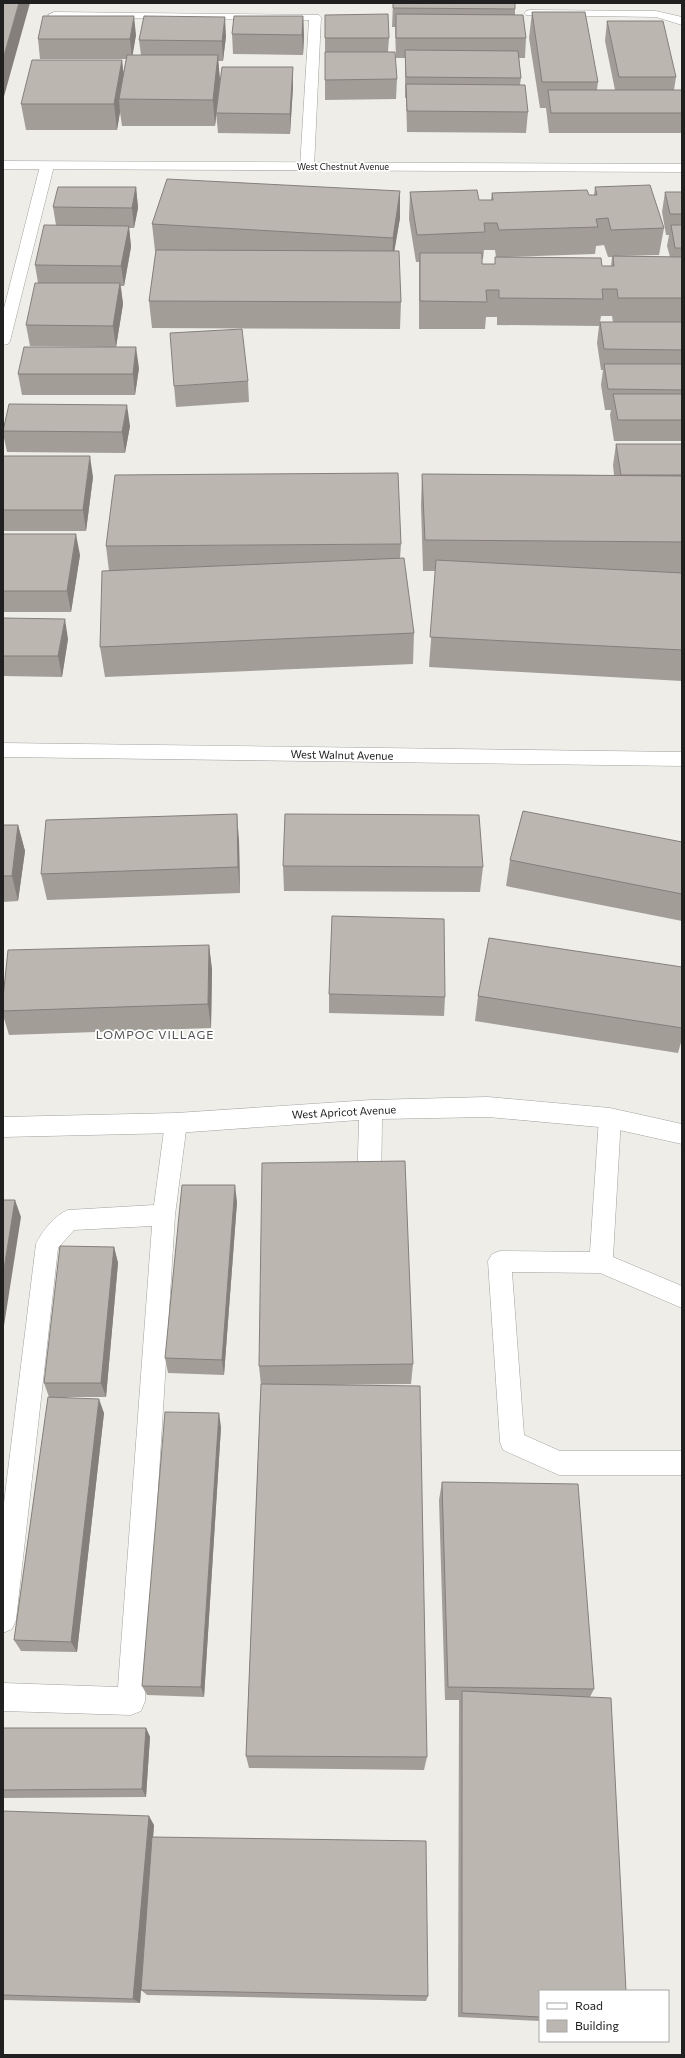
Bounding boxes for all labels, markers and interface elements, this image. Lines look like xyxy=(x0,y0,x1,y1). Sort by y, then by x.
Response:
street label: West Chestnut Avenue xyxy=(297,161,389,172)
street label: West Walnut Avenue xyxy=(291,747,394,762)
district label: LOMPOC VILLAGE xyxy=(96,1027,214,1041)
street label: West Apricot Avenue xyxy=(292,1102,397,1121)
legend xyxy=(539,1990,669,2042)
text: Road xyxy=(575,1998,603,2012)
text: Building xyxy=(575,2018,619,2032)

